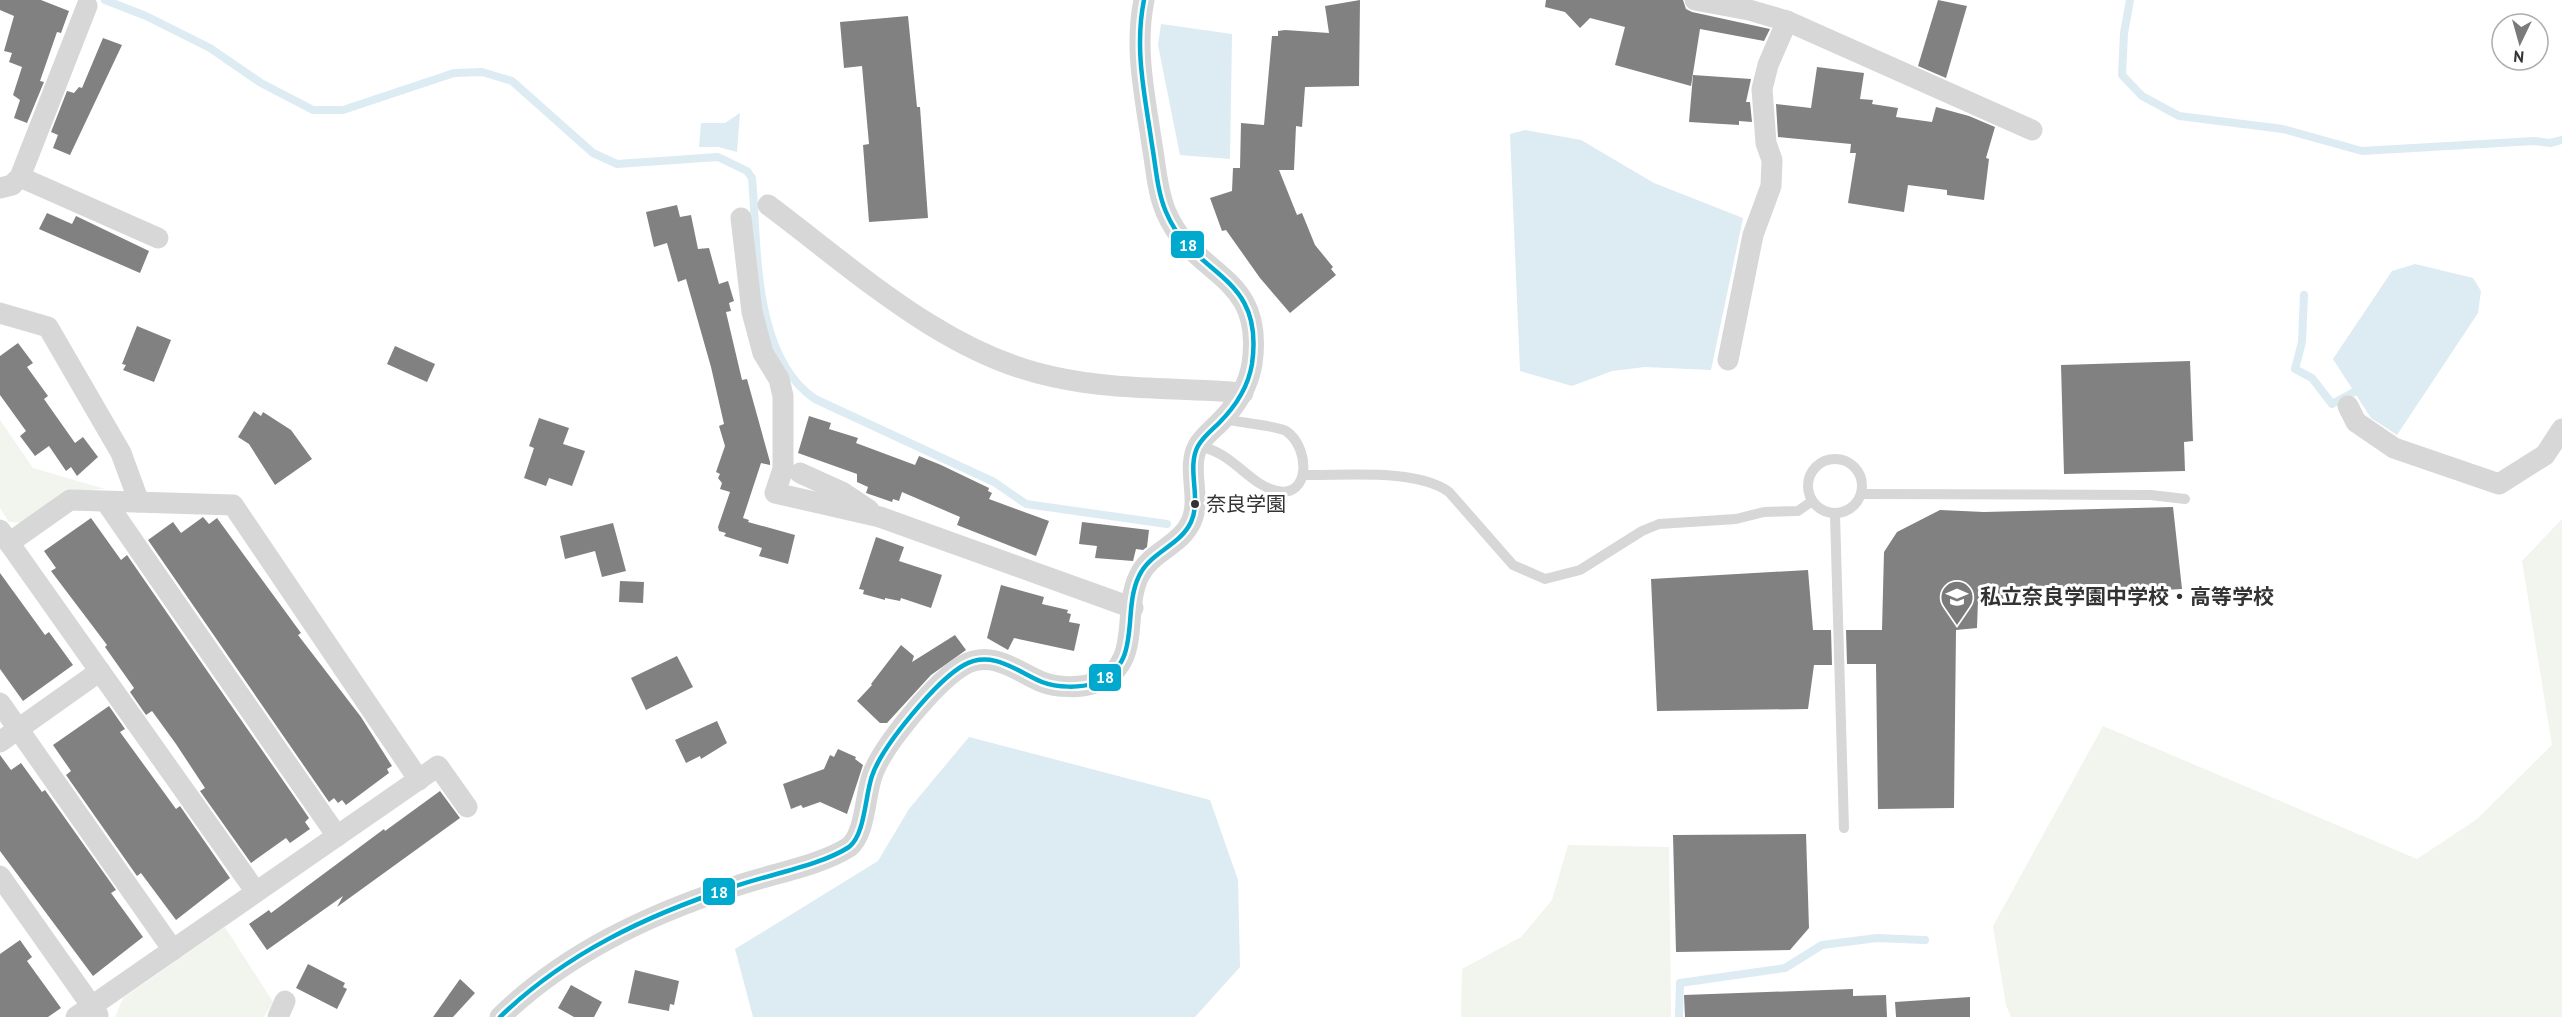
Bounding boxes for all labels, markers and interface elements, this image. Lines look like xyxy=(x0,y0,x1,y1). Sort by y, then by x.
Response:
north arrow xyxy=(2490,12,2550,72)
text: N xyxy=(2513,47,2525,67)
line badge: 18 xyxy=(1170,230,1205,259)
text: 18 xyxy=(1179,235,1197,255)
place label: 奈良学園 xyxy=(1206,491,1286,517)
marker: 奈良学園 xyxy=(1189,498,1201,510)
school or university icon: 私立奈良学園中学校・高等学校 xyxy=(1939,579,1975,626)
place label: 私立奈良学園中学校・高等学校 xyxy=(1980,583,2274,610)
line badge: 18 xyxy=(1088,663,1122,692)
text: 18 xyxy=(1096,667,1114,687)
line badge: 18 xyxy=(702,877,736,906)
text: 18 xyxy=(710,882,728,902)

